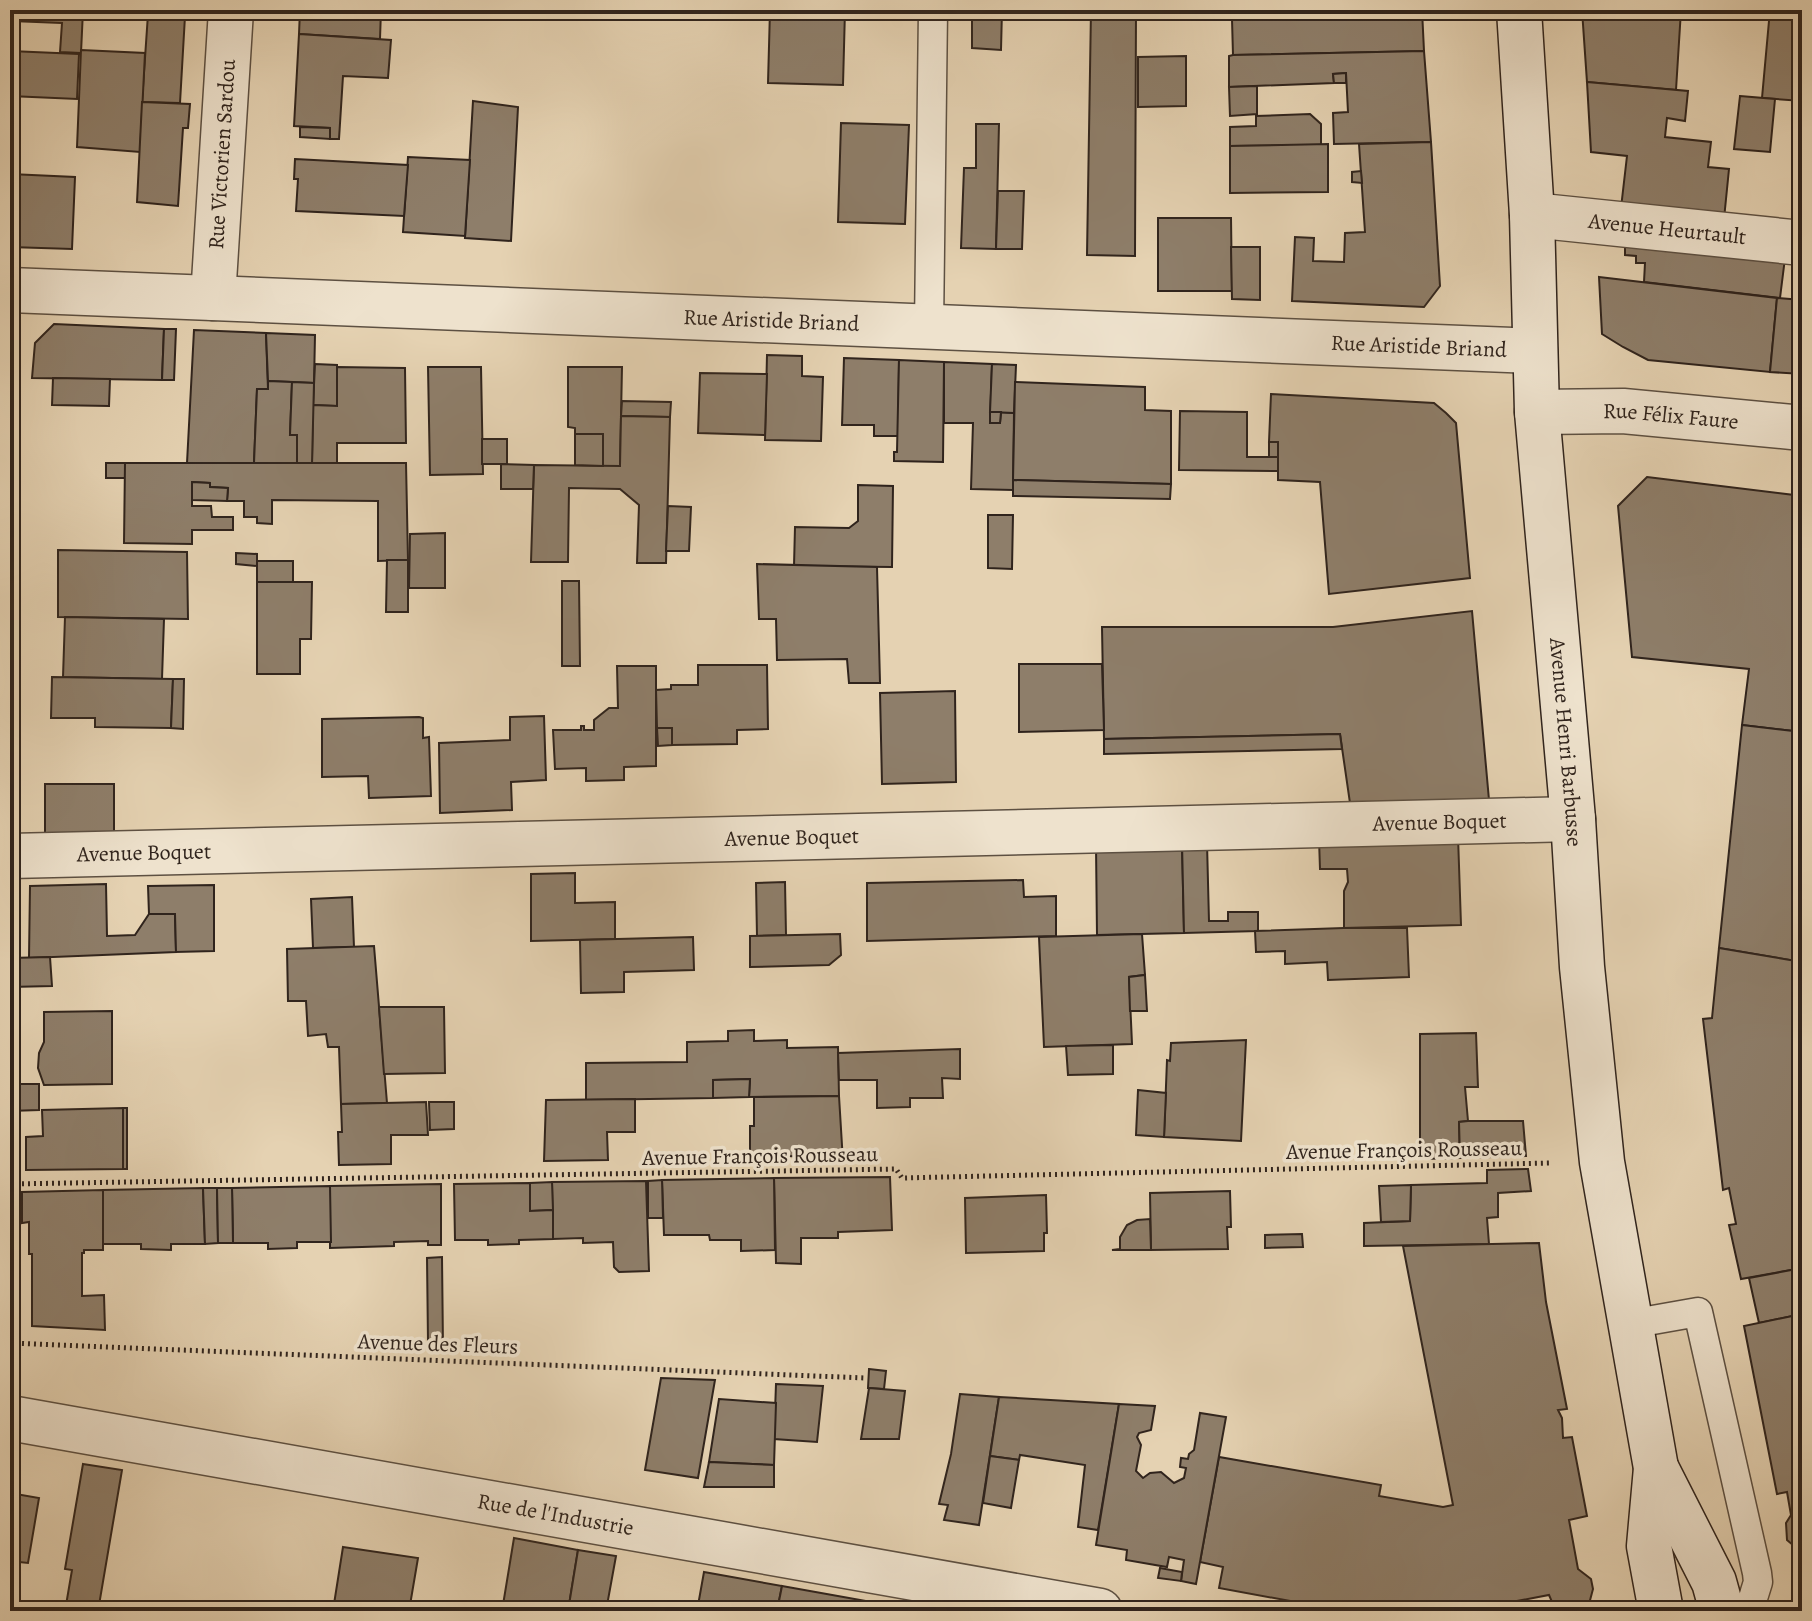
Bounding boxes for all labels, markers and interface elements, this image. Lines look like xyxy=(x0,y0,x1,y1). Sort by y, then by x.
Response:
street label: Rue Victorien Sardou xyxy=(201,58,243,250)
street label: Avenue Heurtault xyxy=(1586,206,1748,252)
street label: Rue Aristide Briand xyxy=(683,302,860,339)
street label: Rue Aristide Briand xyxy=(1330,328,1508,365)
street label: Rue Félix Faure xyxy=(1603,396,1740,437)
street label: Avenue Henri Barbusse xyxy=(1542,636,1590,848)
street label: Avenue Boquet xyxy=(1371,806,1507,839)
street label: Avenue Boquet xyxy=(723,821,859,854)
street label: Avenue Boquet xyxy=(76,836,211,869)
street label: Avenue François Rousseau xyxy=(1285,1133,1522,1167)
street label: Avenue François Rousseau xyxy=(641,1139,878,1173)
street label: Avenue des Fleurs xyxy=(356,1326,519,1362)
street label: Rue de l'Industrie xyxy=(475,1486,636,1543)

